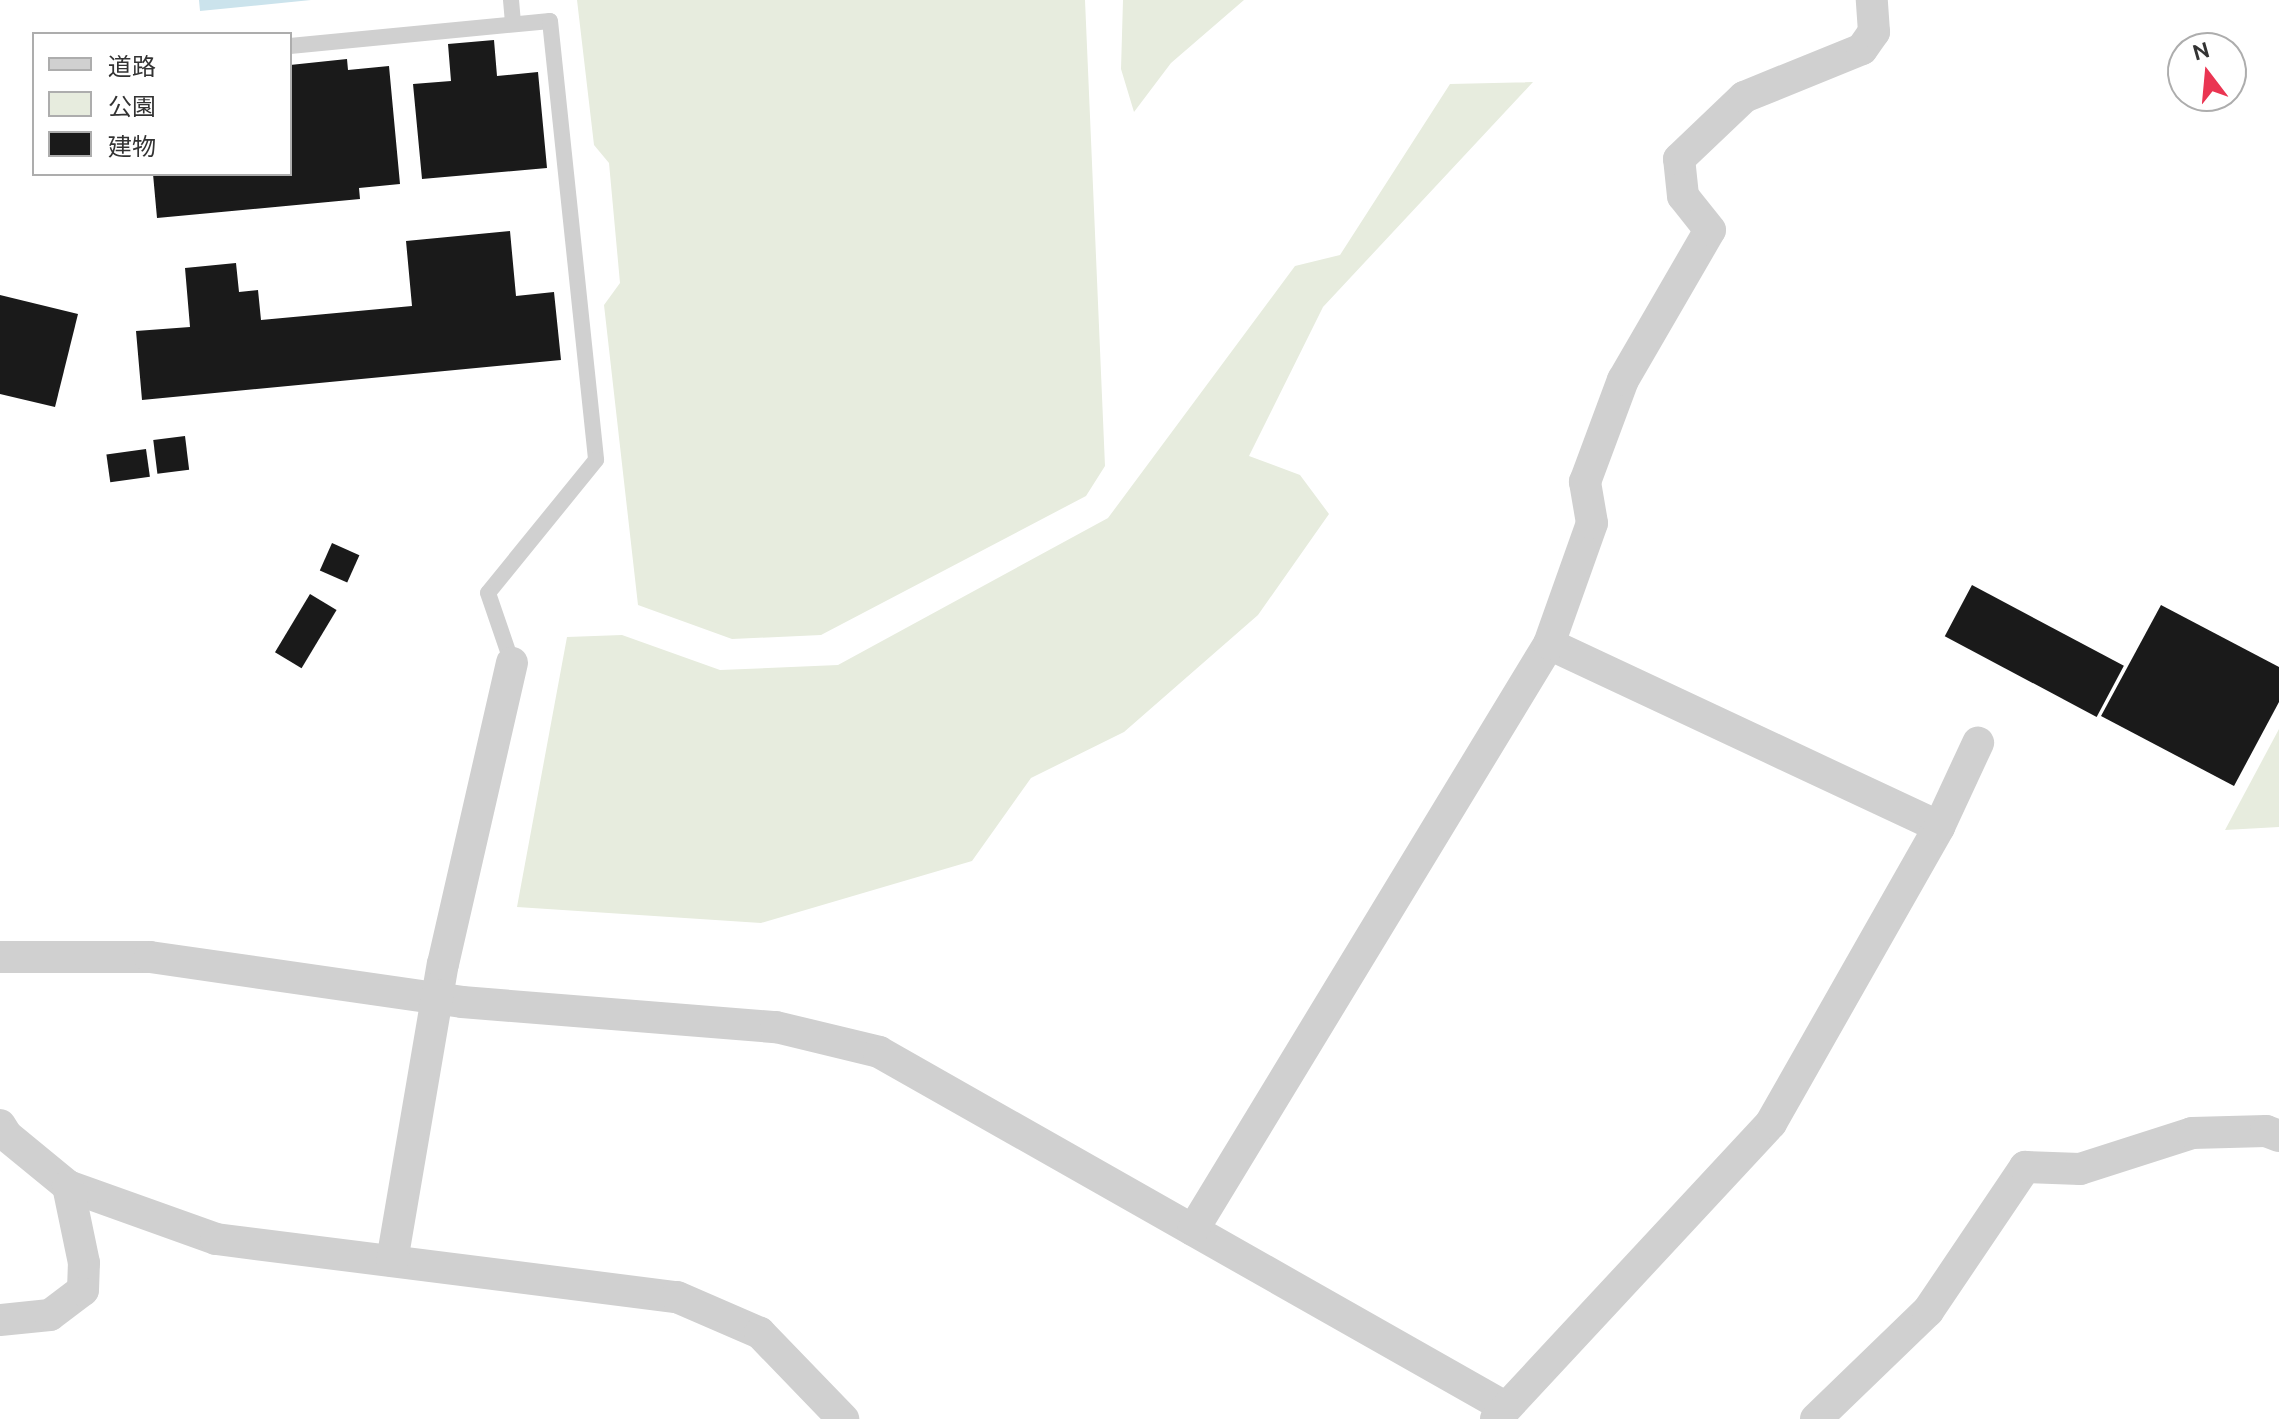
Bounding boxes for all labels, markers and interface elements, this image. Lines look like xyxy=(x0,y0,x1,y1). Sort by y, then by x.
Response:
legend xyxy=(32,32,292,176)
north arrow xyxy=(2167,32,2247,112)
text: N xyxy=(2189,36,2212,65)
text: 道路 xyxy=(108,53,156,80)
text: 公園 xyxy=(108,93,156,120)
text: 建物 xyxy=(108,133,156,160)

